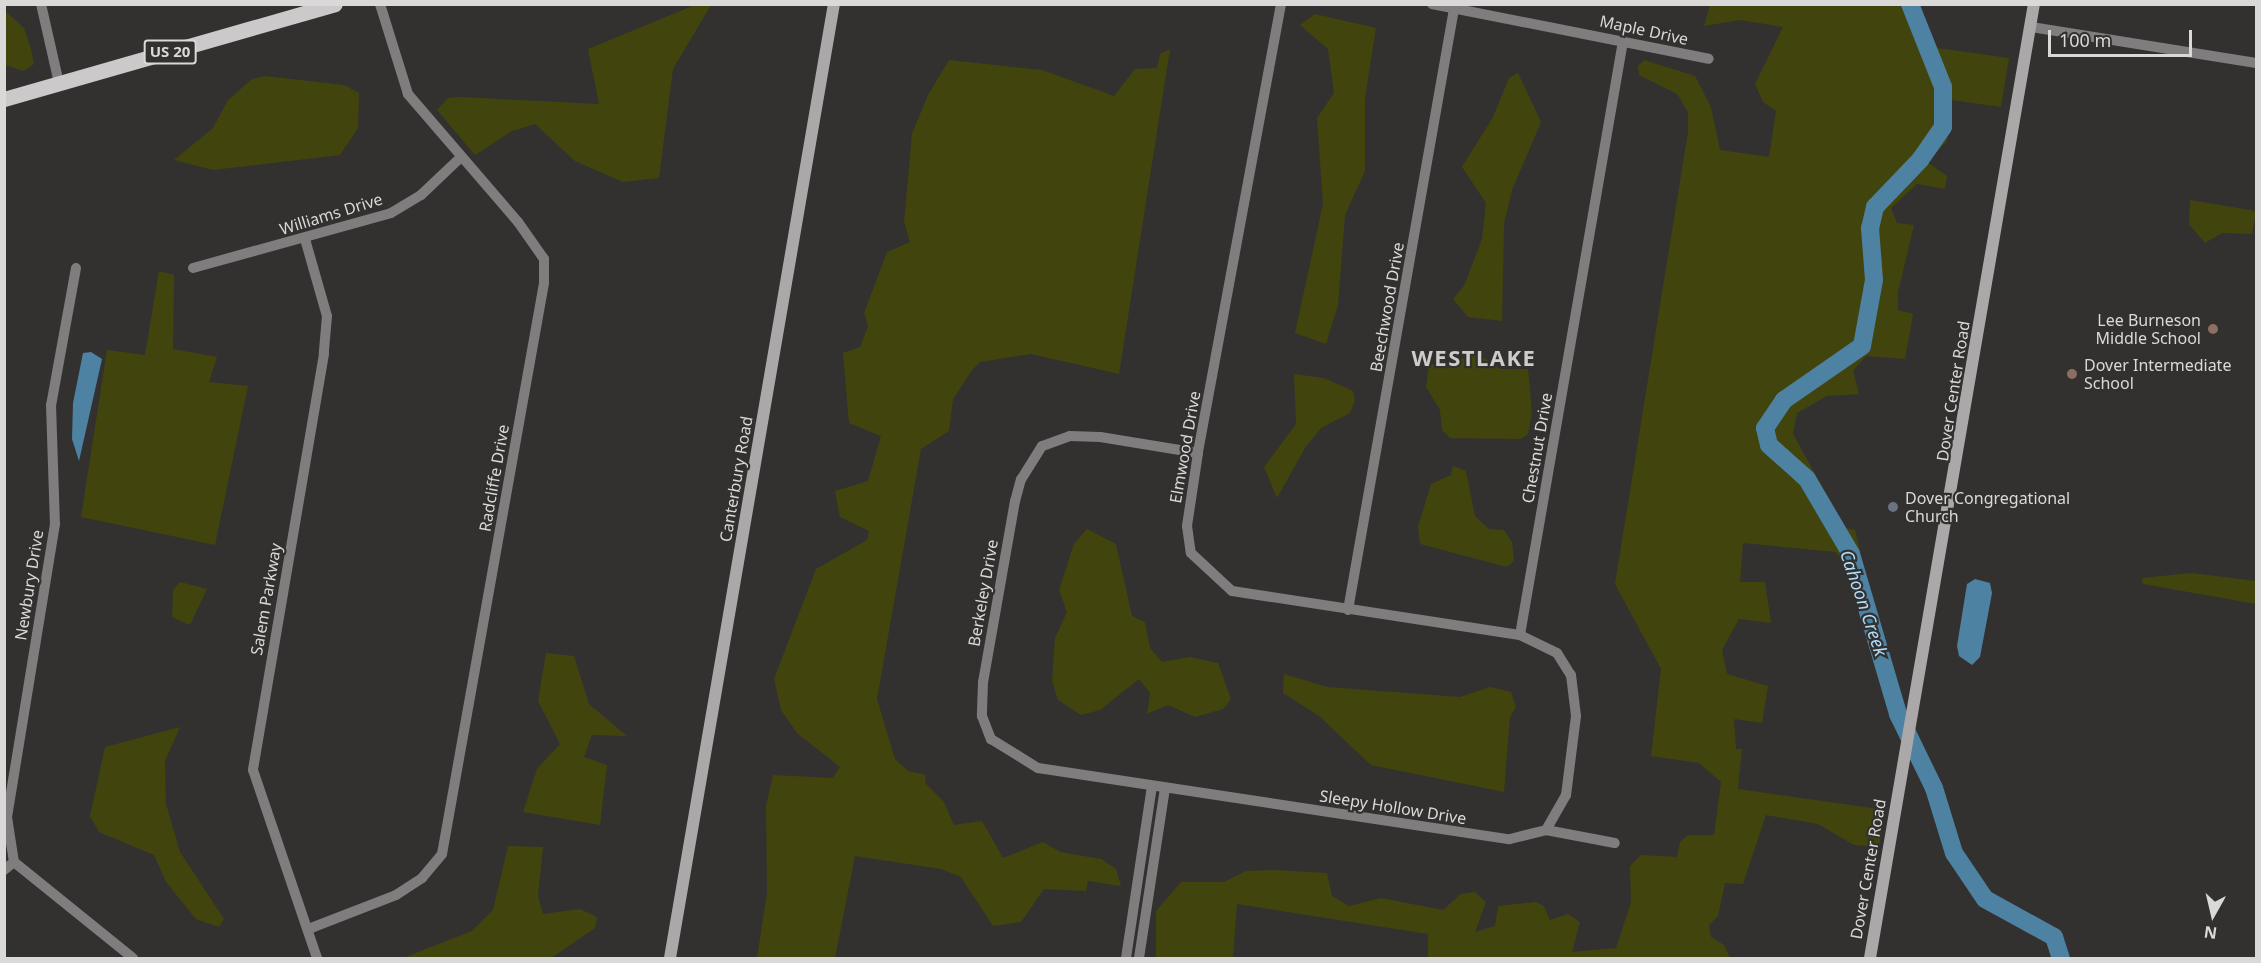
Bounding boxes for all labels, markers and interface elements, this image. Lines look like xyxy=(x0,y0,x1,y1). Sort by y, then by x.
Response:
street label: Maple Drive xyxy=(1598,11,1690,49)
scale bar xyxy=(2051,18,2195,56)
text: 100 m xyxy=(2059,28,2111,52)
road number: US 20 xyxy=(143,40,197,64)
street label: Williams Drive xyxy=(277,189,385,239)
street label: Beechwood Drive xyxy=(1366,241,1408,373)
place label: Lee Burneson Middle School xyxy=(2096,310,2201,348)
street label: Dover Center Road xyxy=(1932,319,1974,463)
marker: Lee Burneson Middle School xyxy=(2206,322,2220,336)
district label: WESTLAKE xyxy=(1412,345,1536,371)
place label: Dover Intermediate School xyxy=(2084,355,2231,393)
marker: Dover Intermediate School xyxy=(2065,367,2079,381)
street label: Elmwood Drive xyxy=(1166,389,1204,505)
street label: Chestnut Drive xyxy=(1518,391,1556,505)
street label: Canterbury Road xyxy=(715,415,757,543)
street label: Radcliffe Drive xyxy=(475,423,513,533)
place label: Dover Congregational Church xyxy=(1905,488,2070,526)
marker: Dover Congregational Church xyxy=(1886,500,1900,514)
street label: Newbury Drive xyxy=(11,528,47,642)
street label: Berkeley Drive xyxy=(964,538,1002,648)
street label: Salem Parkway xyxy=(247,541,285,657)
water label: Cahoon Creek xyxy=(1836,547,1892,659)
street label: Sleepy Hollow Drive xyxy=(1318,786,1468,828)
street label: Dover Center Road xyxy=(1846,797,1890,941)
north arrow xyxy=(2183,885,2243,945)
text: N xyxy=(2203,921,2218,945)

